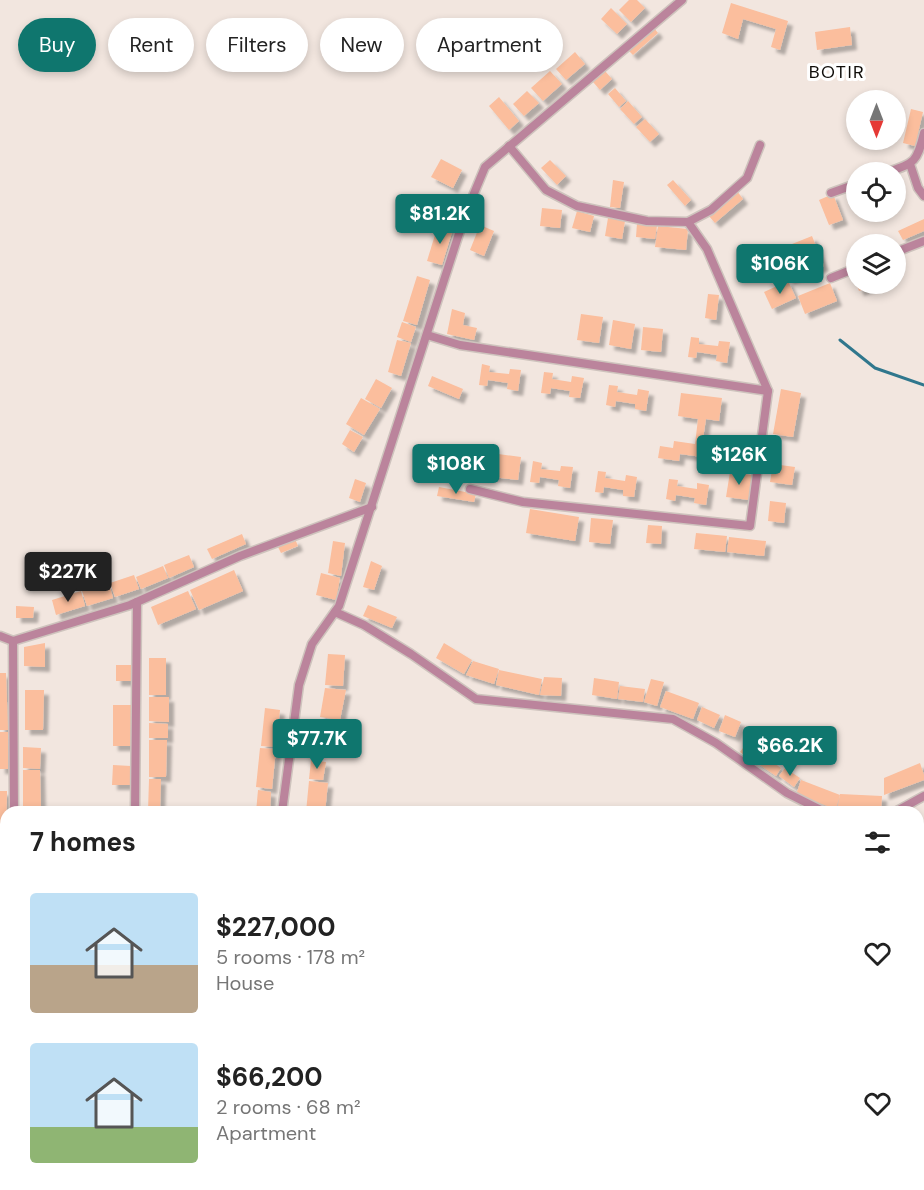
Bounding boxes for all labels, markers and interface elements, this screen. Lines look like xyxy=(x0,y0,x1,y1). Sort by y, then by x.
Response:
chip: Buy xyxy=(18,18,96,72)
chip: Rent xyxy=(108,18,194,72)
chip: Filters xyxy=(206,18,308,72)
chip: New xyxy=(320,18,404,72)
chip: Apartment xyxy=(416,18,563,72)
district label: BOTIR xyxy=(809,60,865,84)
north arrow xyxy=(846,90,906,150)
map controls xyxy=(846,90,906,294)
button: locate xyxy=(846,162,906,222)
pin: $81.2K xyxy=(391,194,489,245)
text: $81.2K xyxy=(409,200,471,226)
button: layers xyxy=(846,234,906,294)
pin: $106K xyxy=(738,244,822,295)
text: $106K xyxy=(750,250,810,276)
pin: $126K xyxy=(697,435,781,486)
text: $126K xyxy=(711,441,767,467)
pin: $108K xyxy=(414,444,498,495)
text: $108K xyxy=(426,450,486,476)
pin: $227K xyxy=(26,552,110,603)
text: $227K xyxy=(39,558,97,584)
pin: $77.7K xyxy=(268,719,366,770)
text: $77.7K xyxy=(287,725,347,751)
pin: $66.2K xyxy=(741,726,839,777)
text: $66.2K xyxy=(757,732,823,758)
text: 7 homes xyxy=(30,825,136,859)
icon: filters xyxy=(861,826,894,859)
text: $227,000 xyxy=(216,910,336,944)
icon: home xyxy=(78,917,150,989)
icon: heart xyxy=(861,937,894,970)
text: 5 rooms · 178 m² xyxy=(216,944,365,970)
text: House xyxy=(216,970,274,996)
text: $66,200 xyxy=(216,1060,323,1094)
icon: home xyxy=(78,1067,150,1139)
icon: heart xyxy=(861,1087,894,1120)
text: 2 rooms · 68 m² xyxy=(216,1094,361,1120)
text: Apartment xyxy=(216,1120,316,1146)

